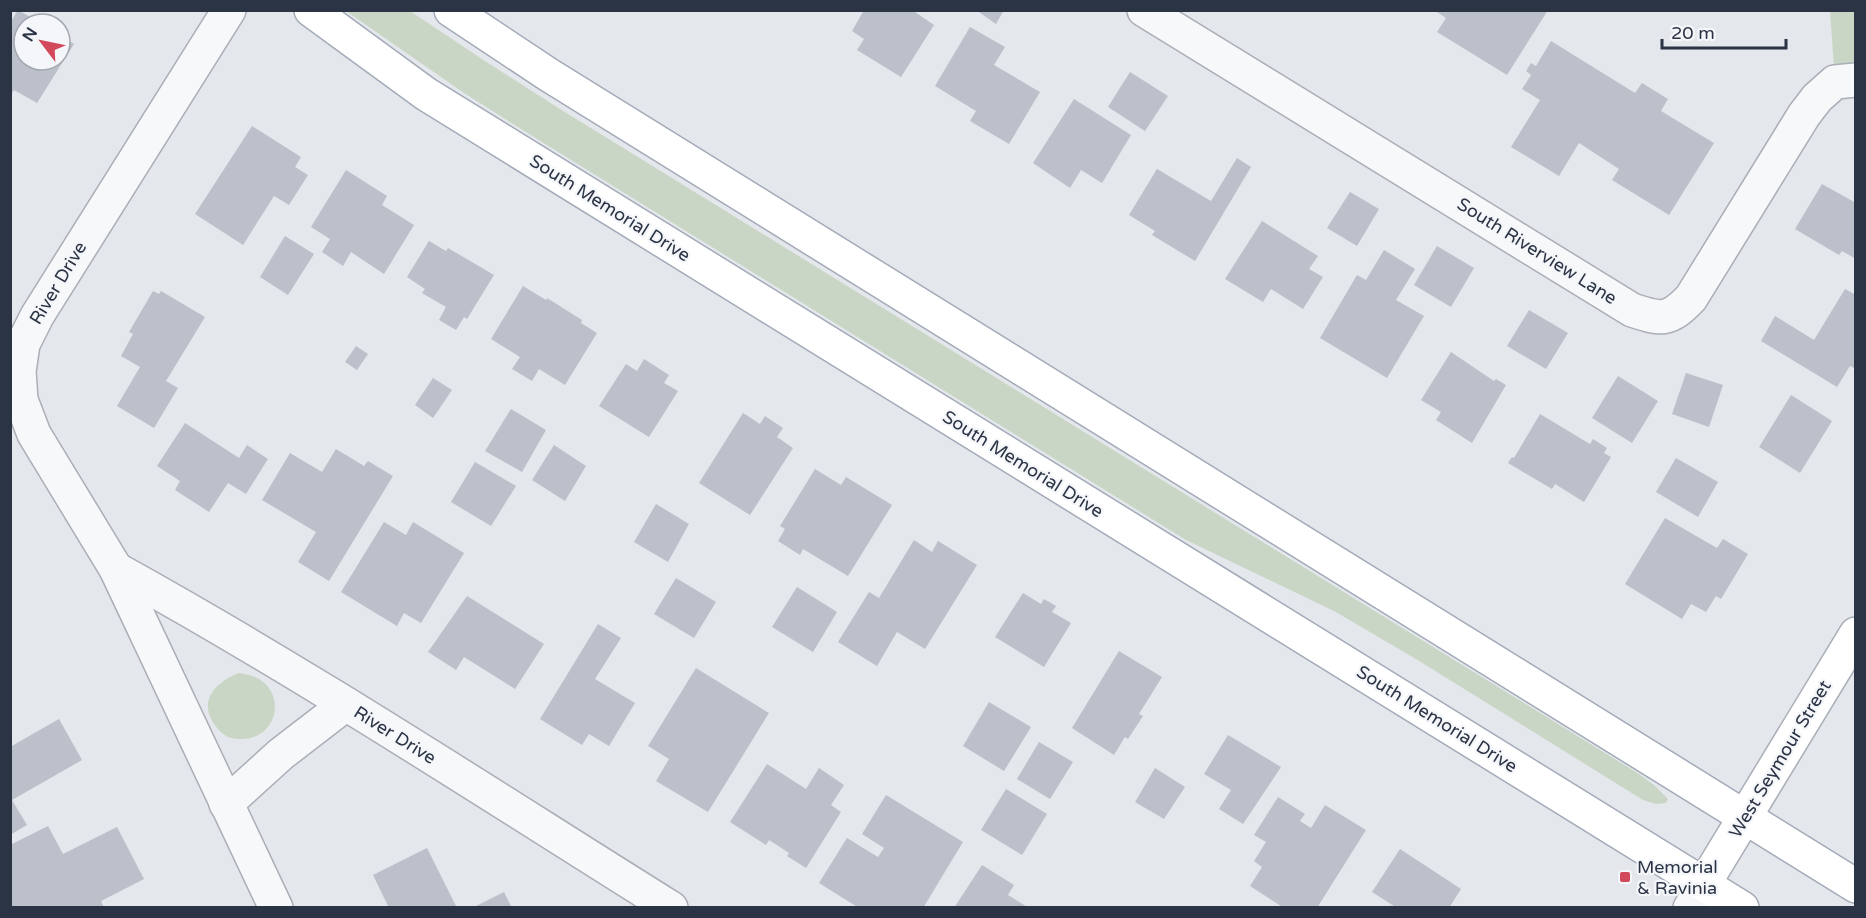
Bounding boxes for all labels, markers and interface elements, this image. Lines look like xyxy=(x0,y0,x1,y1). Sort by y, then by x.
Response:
north arrow xyxy=(12,12,72,72)
scale bar xyxy=(1662,12,1786,50)
text: 20 m xyxy=(1671,22,1715,44)
text: N xyxy=(18,24,42,45)
street label: South Memorial Drive xyxy=(526,150,694,266)
street label: South Riverview Lane xyxy=(1453,193,1621,309)
street label: River Drive xyxy=(25,238,91,328)
street label: South Memorial Drive xyxy=(939,406,1107,522)
street label: South Memorial Drive xyxy=(1353,661,1521,777)
street label: West Seymour Street xyxy=(1724,676,1836,842)
street label: River Drive xyxy=(350,701,440,769)
place label: Memorial & Ravinia xyxy=(1637,856,1718,899)
marker: Memorial & Ravinia xyxy=(1618,870,1632,884)

